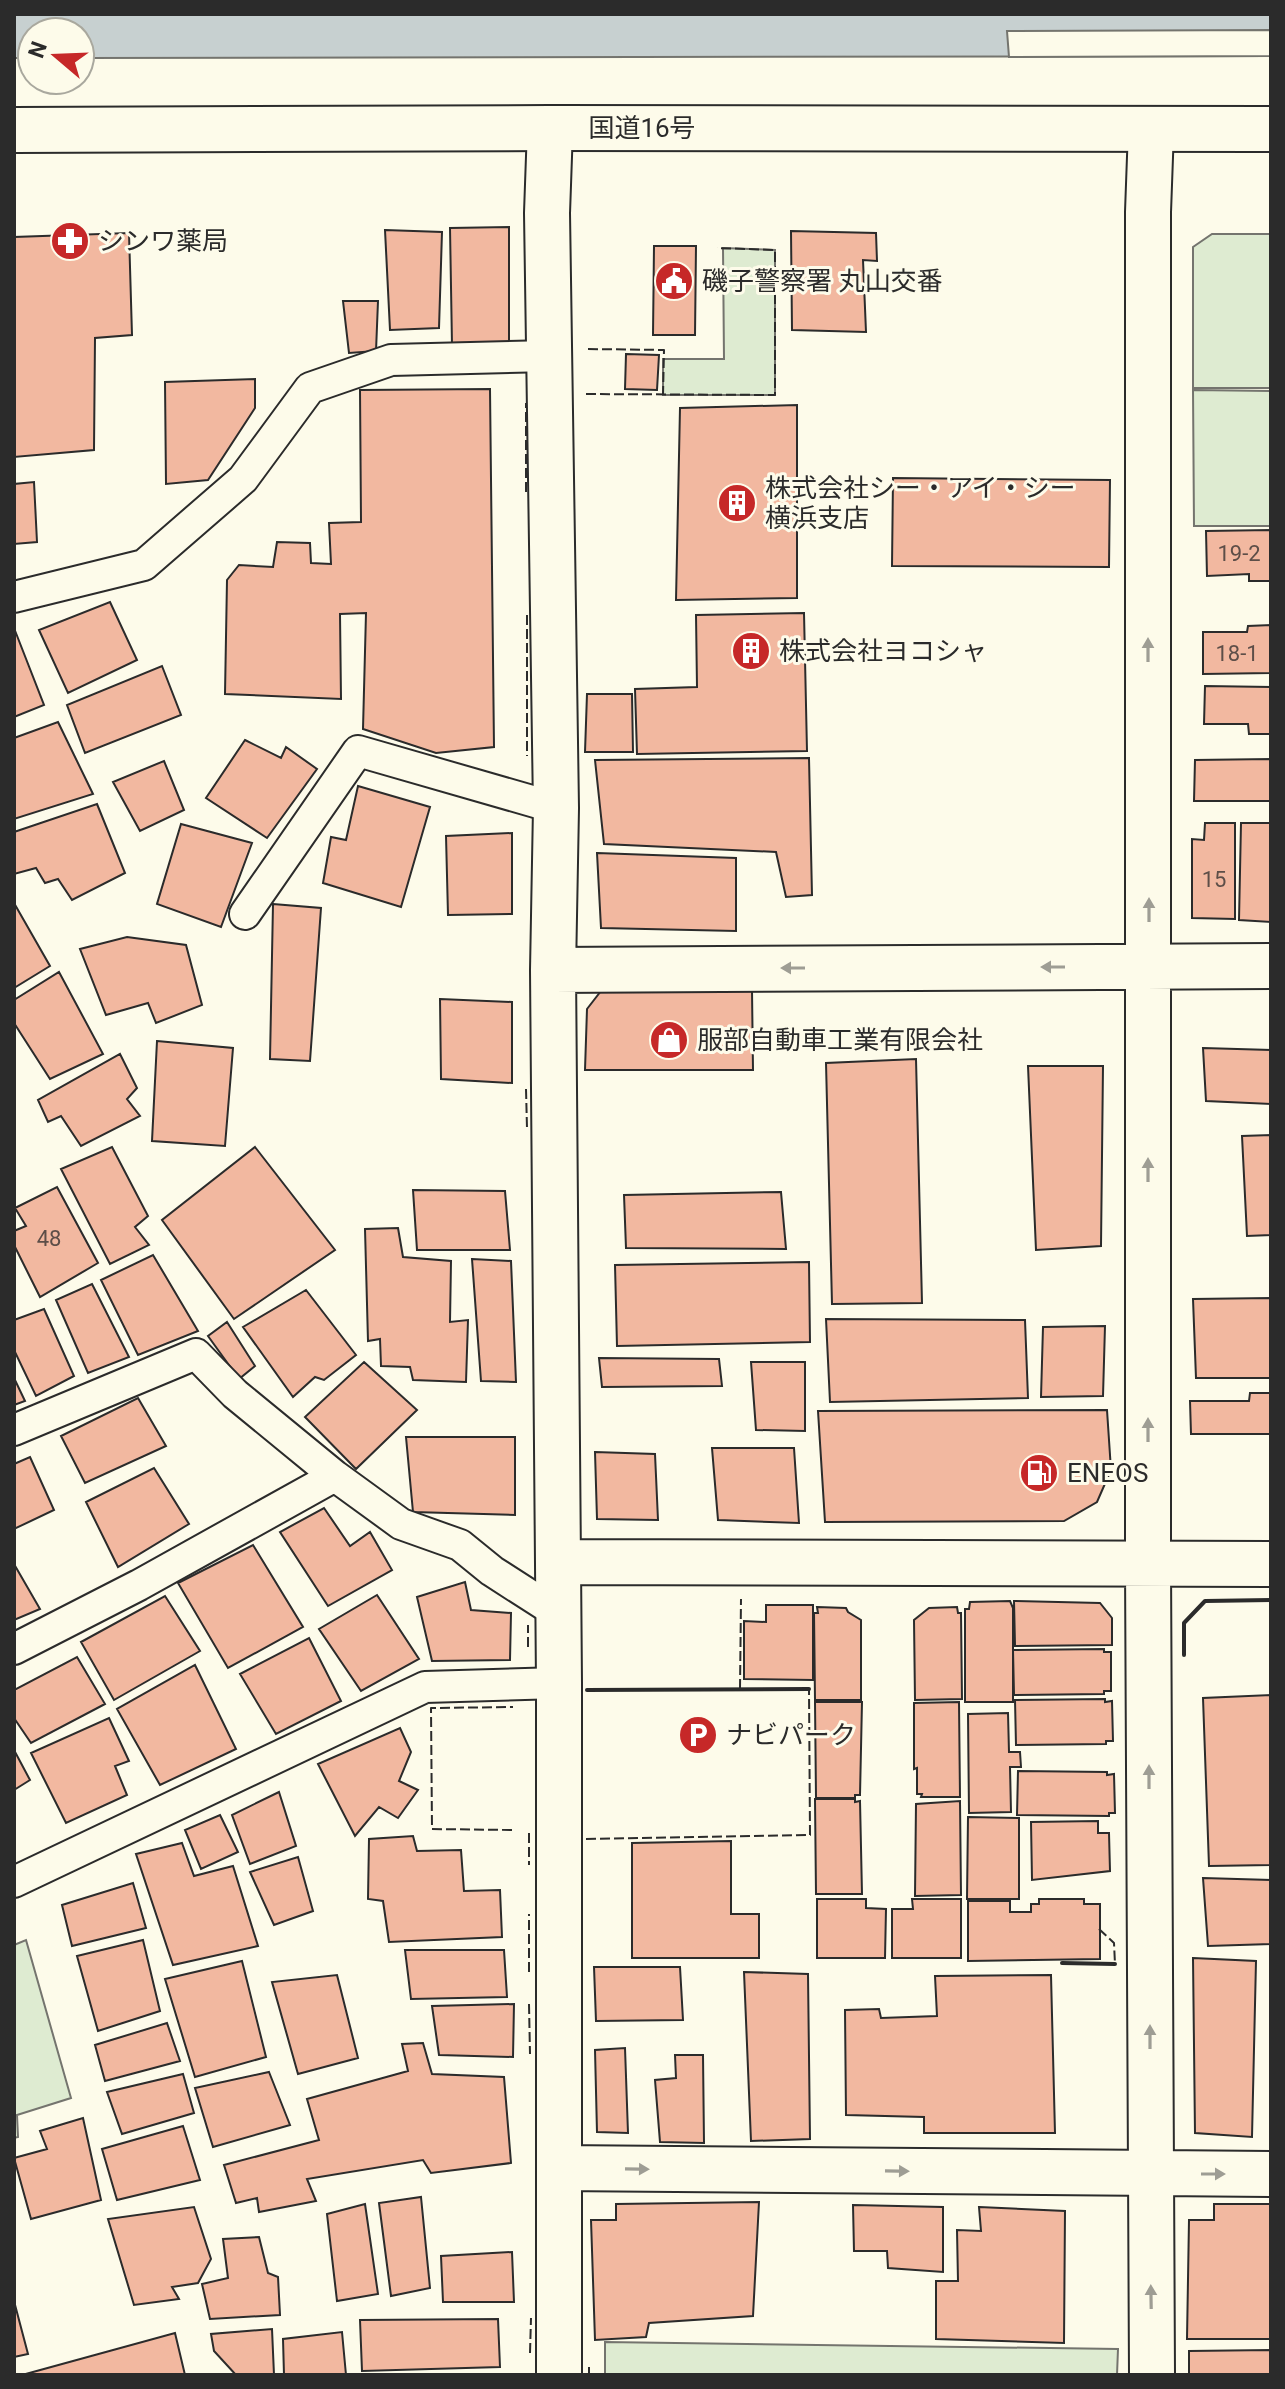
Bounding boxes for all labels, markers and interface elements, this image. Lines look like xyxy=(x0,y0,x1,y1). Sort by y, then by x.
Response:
north arrow xyxy=(16,16,96,96)
text: N xyxy=(23,38,52,61)
street label: 国道16号 xyxy=(588,113,696,143)
pharmacy icon: シンワ薬局 xyxy=(49,220,91,262)
place label: シンワ薬局 xyxy=(98,226,228,256)
public building icon: 磯子警察署 丸山交番 xyxy=(653,260,695,302)
place label: 磯子警察署 丸山交番 xyxy=(702,266,942,296)
place label: 株式会社シー・アイ・シー 横浜支店 xyxy=(765,473,1076,533)
building icon: 株式会社シー・アイ・シー 横浜支店 xyxy=(716,482,758,524)
house number: 19-2 xyxy=(1217,541,1261,566)
building icon: 株式会社ヨコシャ xyxy=(730,630,772,672)
place label: 株式会社ヨコシャ xyxy=(779,636,987,666)
one-way arrow xyxy=(1142,637,1154,662)
house number: 18-1 xyxy=(1215,641,1259,666)
house number: 15 xyxy=(1202,867,1226,892)
one-way arrow xyxy=(1143,897,1155,922)
one-way arrow xyxy=(1040,961,1065,973)
one-way arrow xyxy=(780,962,805,974)
shop icon: 服部自動車工業有限会社 xyxy=(648,1019,690,1061)
place label: 服部自動車工業有限会社 xyxy=(697,1025,983,1055)
one-way arrow xyxy=(1142,1157,1154,1182)
house number: 48 xyxy=(37,1226,61,1251)
one-way arrow xyxy=(1142,1417,1154,1442)
fuel station icon: ENEOS xyxy=(1018,1452,1060,1494)
place label: ENEOS xyxy=(1067,1458,1148,1488)
parking icon: ナビパーク xyxy=(677,1714,719,1756)
place label: ナビパーク xyxy=(726,1720,856,1750)
one-way arrow xyxy=(1143,1764,1155,1789)
one-way arrow xyxy=(1144,2024,1156,2049)
one-way arrow xyxy=(625,2162,650,2175)
one-way arrow xyxy=(885,2165,910,2177)
one-way arrow xyxy=(1201,2168,1226,2180)
one-way arrow xyxy=(1145,2284,1158,2309)

